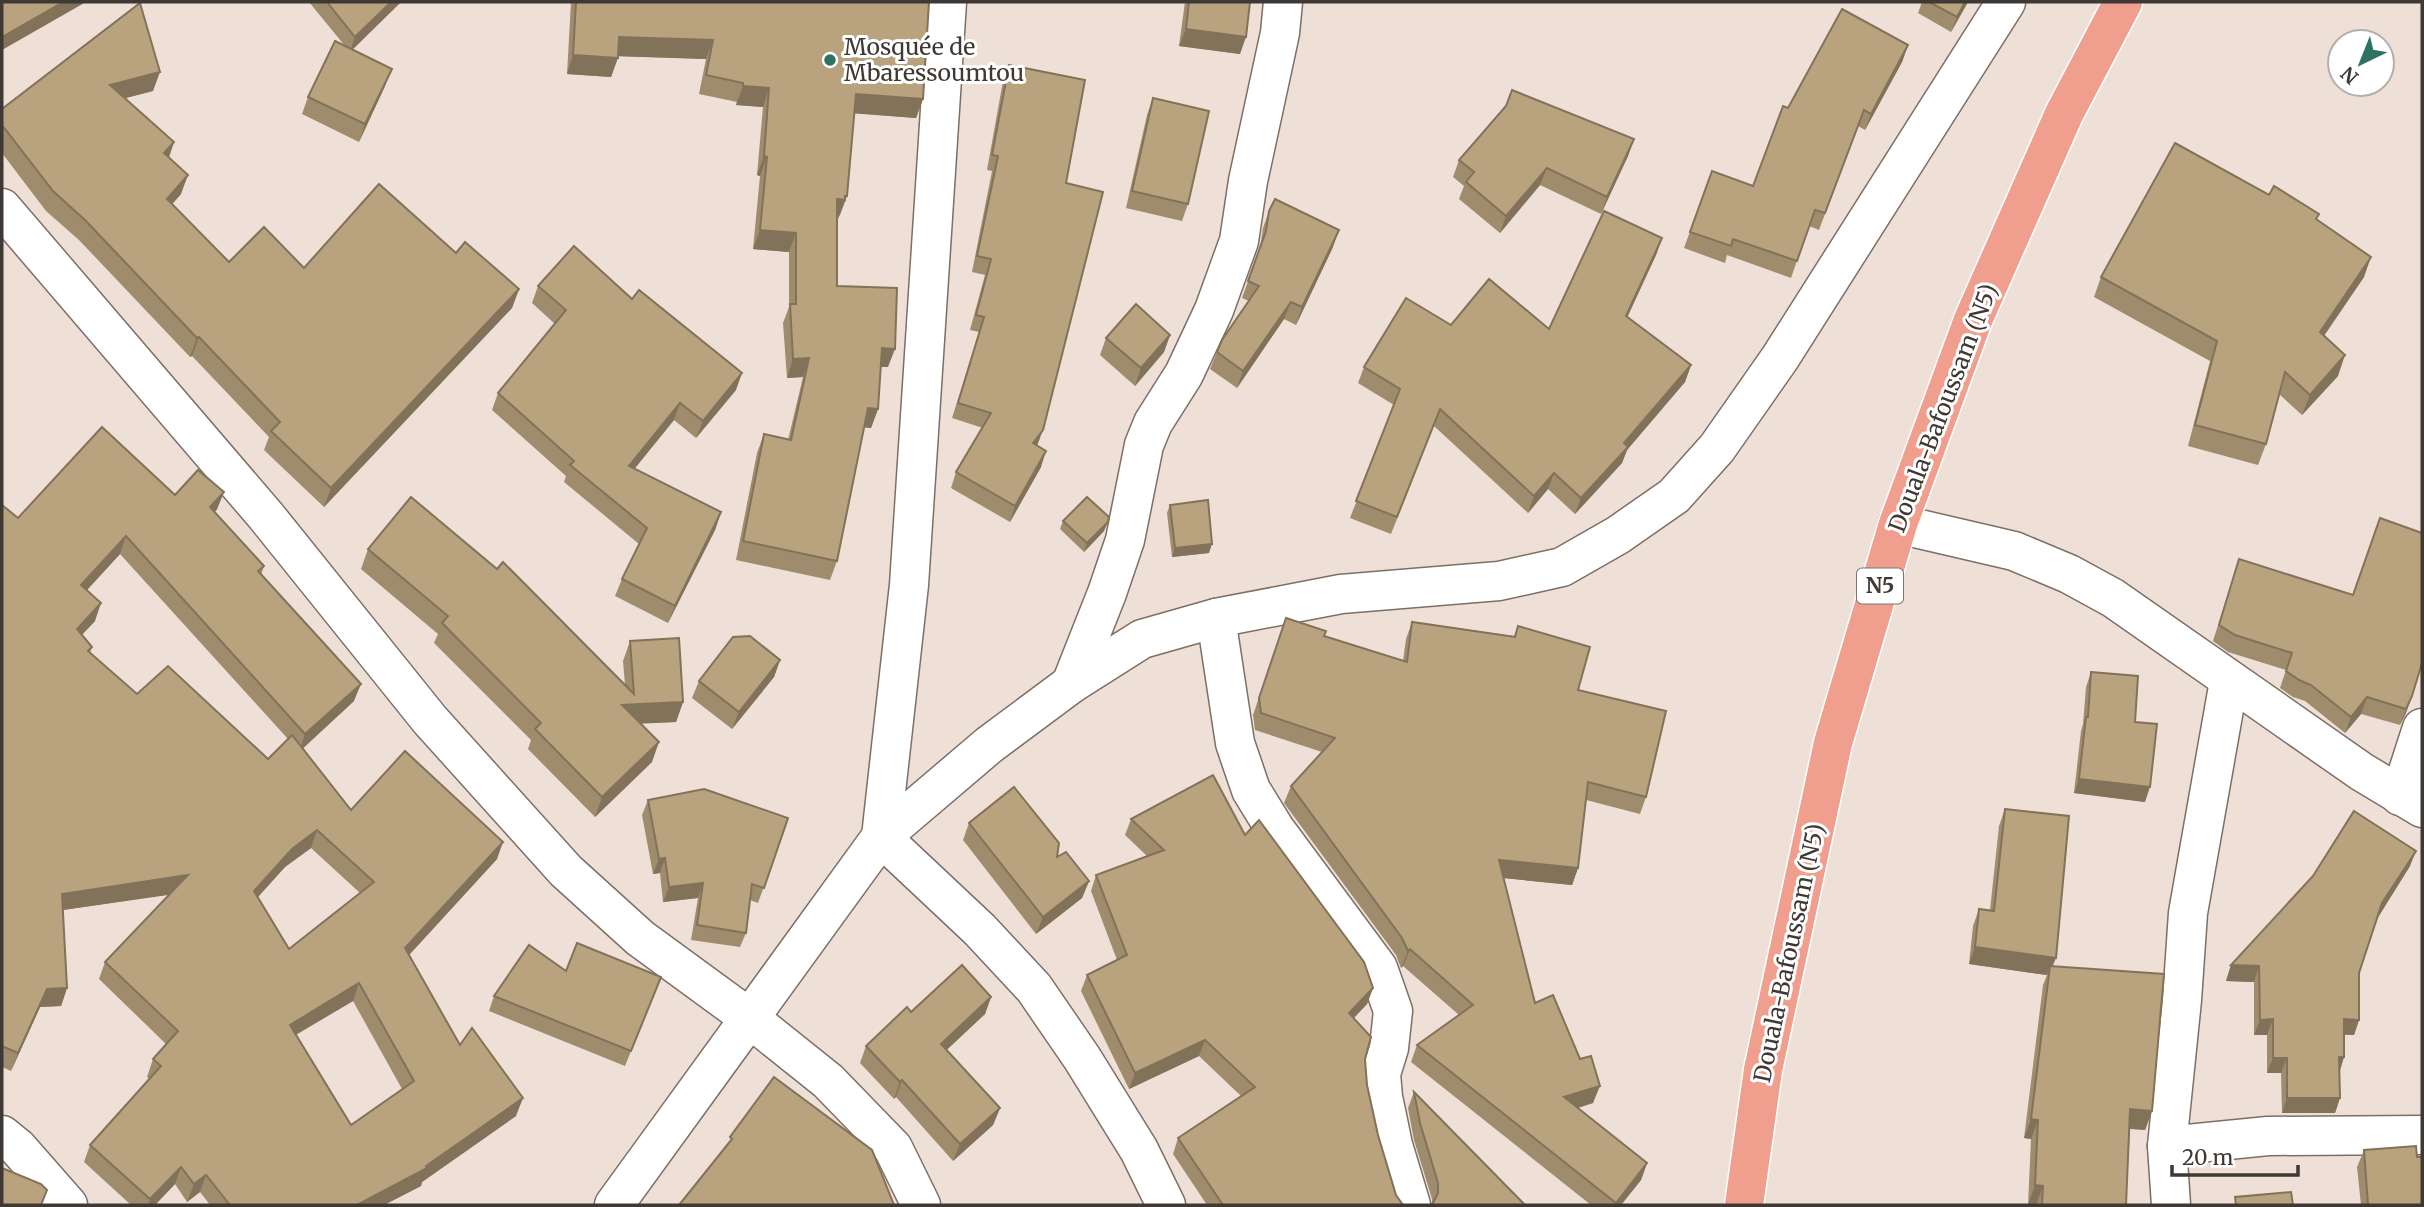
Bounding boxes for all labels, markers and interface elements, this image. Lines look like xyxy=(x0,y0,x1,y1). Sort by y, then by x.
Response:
north arrow xyxy=(2326,28,2396,98)
place label: Mosquée de Mbaressoumtou xyxy=(844,32,1024,87)
marker: Mosquée de Mbaressoumtou xyxy=(822,52,838,68)
text: N xyxy=(2336,62,2363,89)
street label: Douala-Bafoussam (N5) xyxy=(1882,280,2003,536)
road number: N5 xyxy=(1857,568,1903,604)
street label: Douala-Bafoussam (N5) xyxy=(1747,821,1830,1085)
scale bar xyxy=(2172,1134,2298,1178)
text: 20 m xyxy=(2182,1144,2234,1171)

